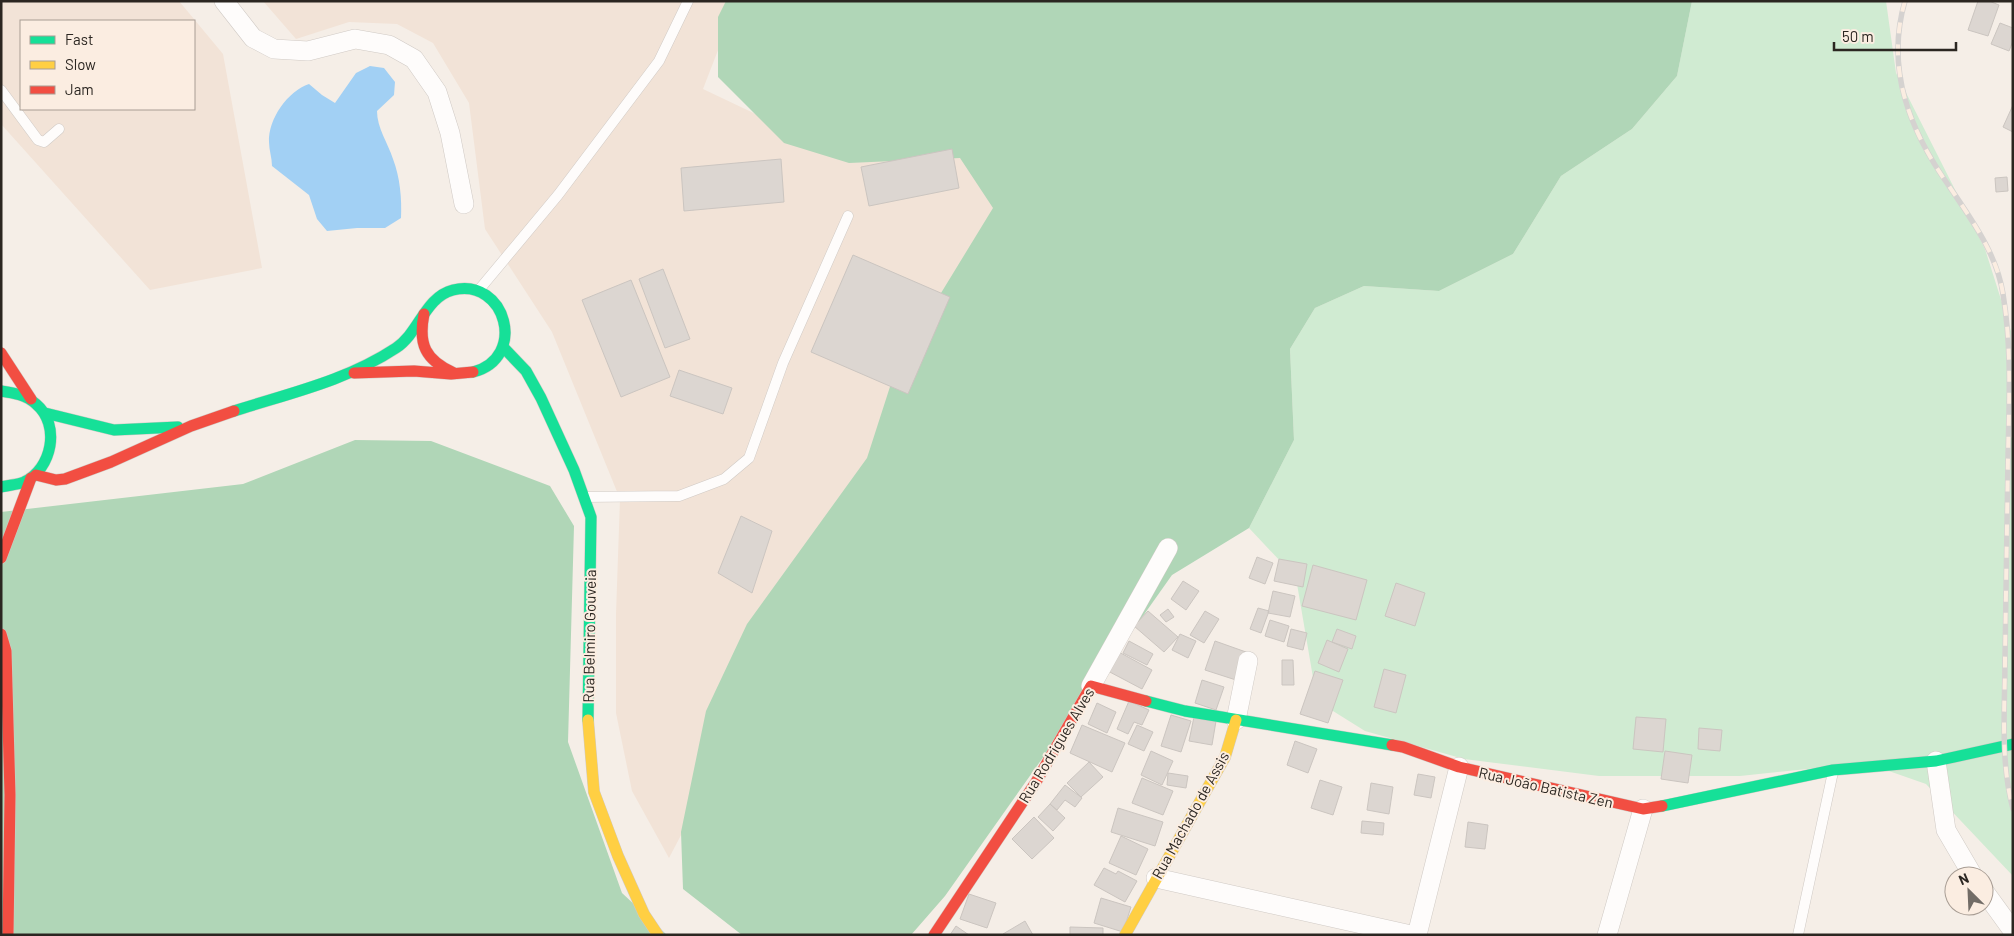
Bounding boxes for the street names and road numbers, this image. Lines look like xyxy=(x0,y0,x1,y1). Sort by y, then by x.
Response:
street label: Rua Belmiro Gouveia xyxy=(579,569,599,703)
street label: Rua Rodrigues Alves xyxy=(1014,684,1098,806)
street label: Rua Machado de Assis xyxy=(1148,748,1232,882)
street label: Rua João Batista Zen xyxy=(1477,763,1615,811)

